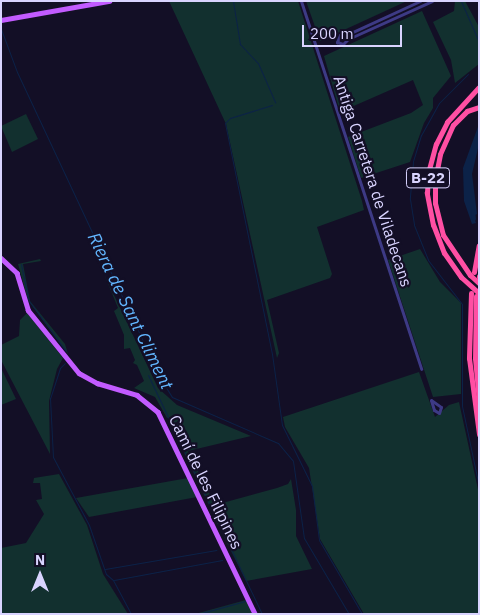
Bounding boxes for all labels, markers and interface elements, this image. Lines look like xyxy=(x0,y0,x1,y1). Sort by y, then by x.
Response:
scale bar xyxy=(305,15,405,47)
text: 200 m xyxy=(310,24,354,43)
street label: Antiga Carretera de Viladecans xyxy=(330,73,416,289)
road number: B-22 xyxy=(406,166,450,190)
water label: Riera de Sant Climent xyxy=(83,229,177,393)
street label: Camí de les Filipines xyxy=(165,412,247,552)
north arrow xyxy=(15,550,65,600)
text: N xyxy=(35,551,45,569)

